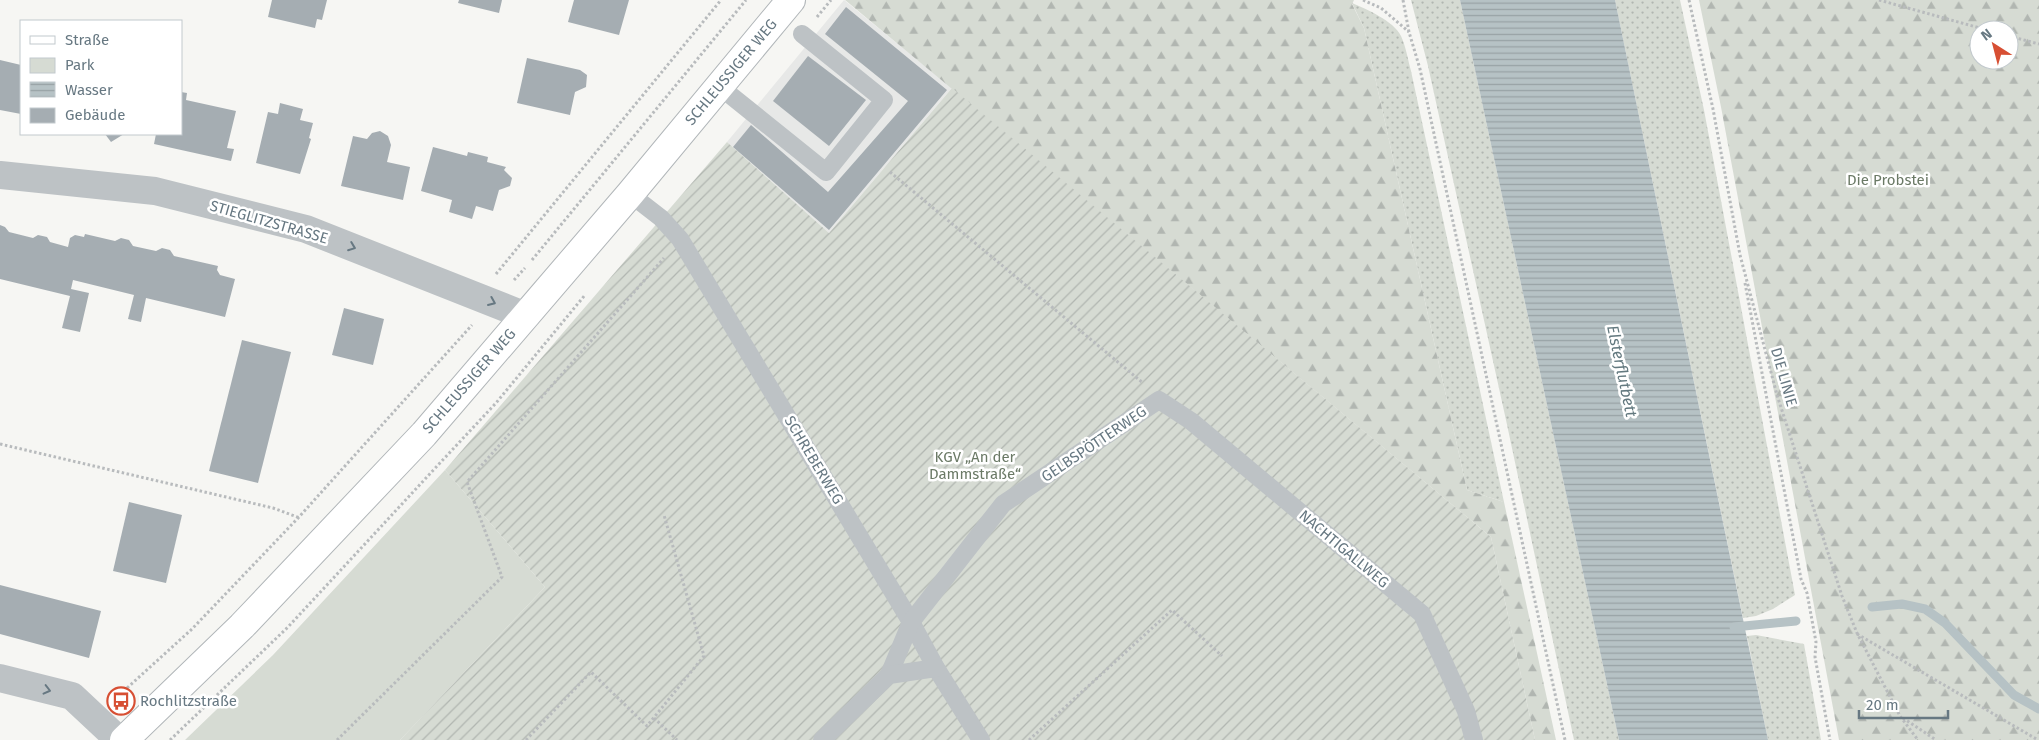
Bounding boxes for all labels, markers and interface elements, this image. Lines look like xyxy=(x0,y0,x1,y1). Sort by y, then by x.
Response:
street label: SCHLEUSSIGER WEG xyxy=(681,15,781,129)
legend xyxy=(20,20,182,135)
north arrow xyxy=(1969,20,2019,70)
text: N xyxy=(1978,25,1995,44)
text: Straße xyxy=(65,31,109,49)
text: Park xyxy=(65,56,95,74)
text: Wasser xyxy=(65,81,113,99)
text: Gebäude xyxy=(65,106,125,124)
park label: Die Probstei xyxy=(1847,171,1929,189)
street label: STIEGLITZSTRASSE xyxy=(208,197,330,247)
one-way arrow xyxy=(347,241,356,251)
one-way arrow xyxy=(487,296,496,307)
water label: Elsterflutbett xyxy=(1603,323,1641,419)
street label: SCHLEUSSIGER WEG xyxy=(419,325,519,437)
street label: DIE LINIE xyxy=(1767,345,1801,409)
street label: GELBSPÖTTERWEG xyxy=(1038,402,1150,486)
street label: SCHREBERWEG xyxy=(781,413,847,507)
park label: KGV „An der Dammstraße“ xyxy=(929,448,1021,483)
street label: NACHTIGALLWEG xyxy=(1295,506,1393,592)
one-way arrow xyxy=(43,684,52,695)
bus stop icon: Rochlitzstraße xyxy=(106,686,136,716)
scale bar xyxy=(1859,688,1948,720)
place label: Rochlitzstraße xyxy=(140,692,237,710)
text: 20 m xyxy=(1866,696,1899,714)

